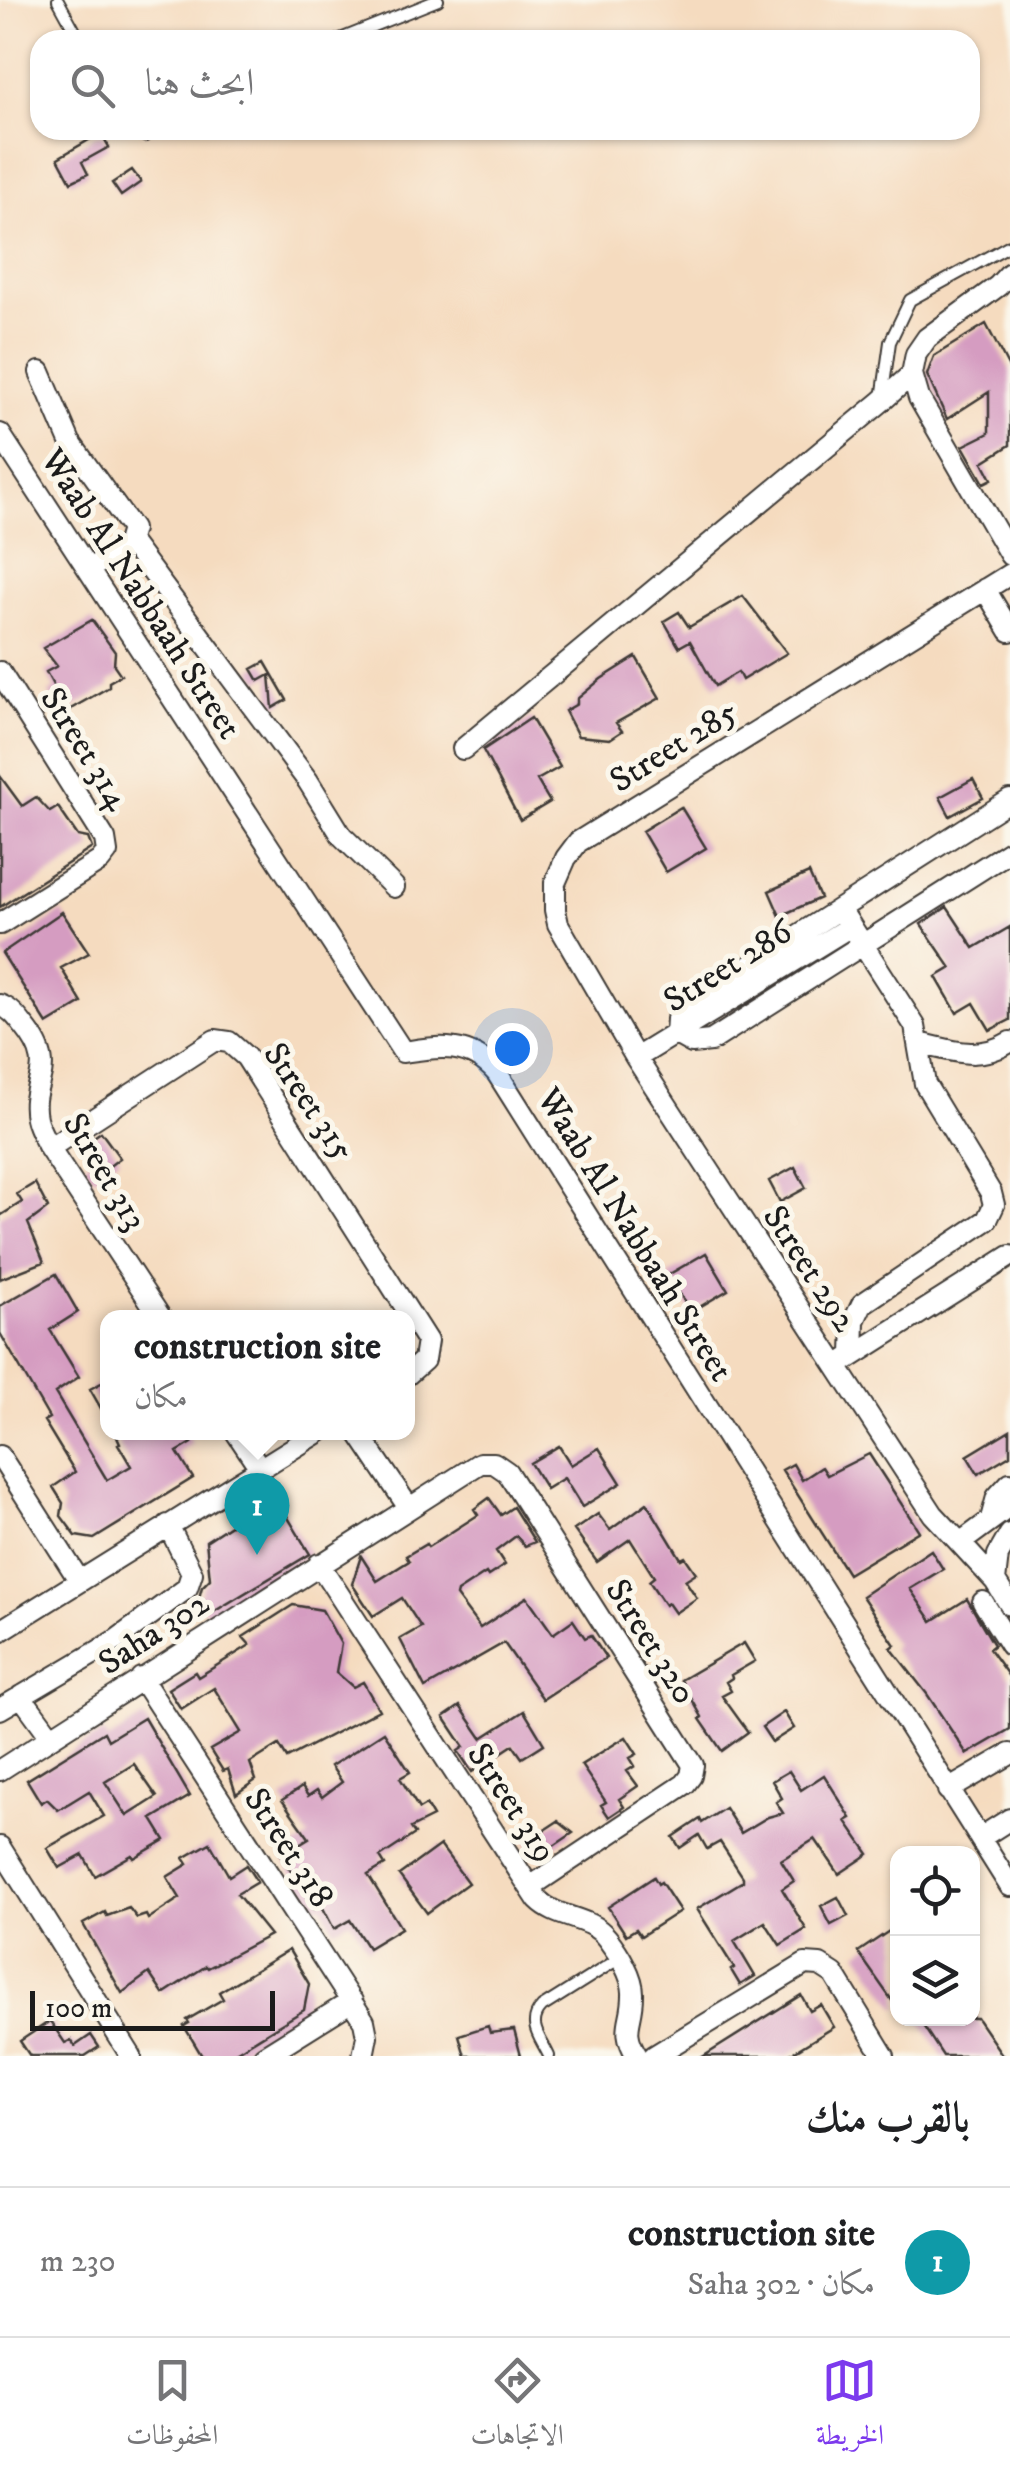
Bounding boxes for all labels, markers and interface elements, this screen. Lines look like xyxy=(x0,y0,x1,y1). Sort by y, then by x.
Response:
search box xyxy=(30,30,980,140)
icon: search xyxy=(65,58,120,113)
text: ابحث هنا xyxy=(145,60,255,108)
street label: Waab Al Nabbaah Street xyxy=(29,440,251,748)
street label: Street 314 xyxy=(30,680,140,819)
street label: Street 285 xyxy=(602,690,746,803)
street label: Street 286 xyxy=(656,909,802,1023)
your location xyxy=(487,1023,538,1074)
street label: Street 315 xyxy=(253,1035,364,1170)
street label: Waab Al Nabbaah Street xyxy=(526,1079,742,1390)
street label: Street 313 xyxy=(52,1105,156,1239)
street label: Street 292 xyxy=(752,1198,866,1341)
popup xyxy=(100,1310,415,1440)
text: construction site xyxy=(134,1323,381,1371)
text: مكان xyxy=(134,1378,188,1418)
pin: 1 xyxy=(224,1472,290,1555)
street label: Street 320 xyxy=(595,1571,706,1713)
street label: Saha 302 xyxy=(91,1582,218,1686)
street label: Street 319 xyxy=(457,1735,566,1871)
street label: Street 318 xyxy=(233,1780,343,1916)
map controls xyxy=(890,1846,980,2026)
button: locate xyxy=(890,1846,980,1936)
button: layers xyxy=(890,1936,980,2026)
scale bar xyxy=(30,1986,275,2030)
text: 100 m xyxy=(45,1991,112,2026)
text: بالقرب منك xyxy=(806,2093,970,2145)
text: construction site xyxy=(628,2210,875,2258)
text: 230 m xyxy=(40,2242,116,2282)
text: 1 xyxy=(932,2242,943,2282)
text: مكان · Saha 302 xyxy=(687,2265,875,2305)
tab: المحفوظات xyxy=(126,2353,218,2462)
tab: الاتجاهات xyxy=(470,2353,564,2462)
tab: الخريطة xyxy=(816,2353,884,2462)

